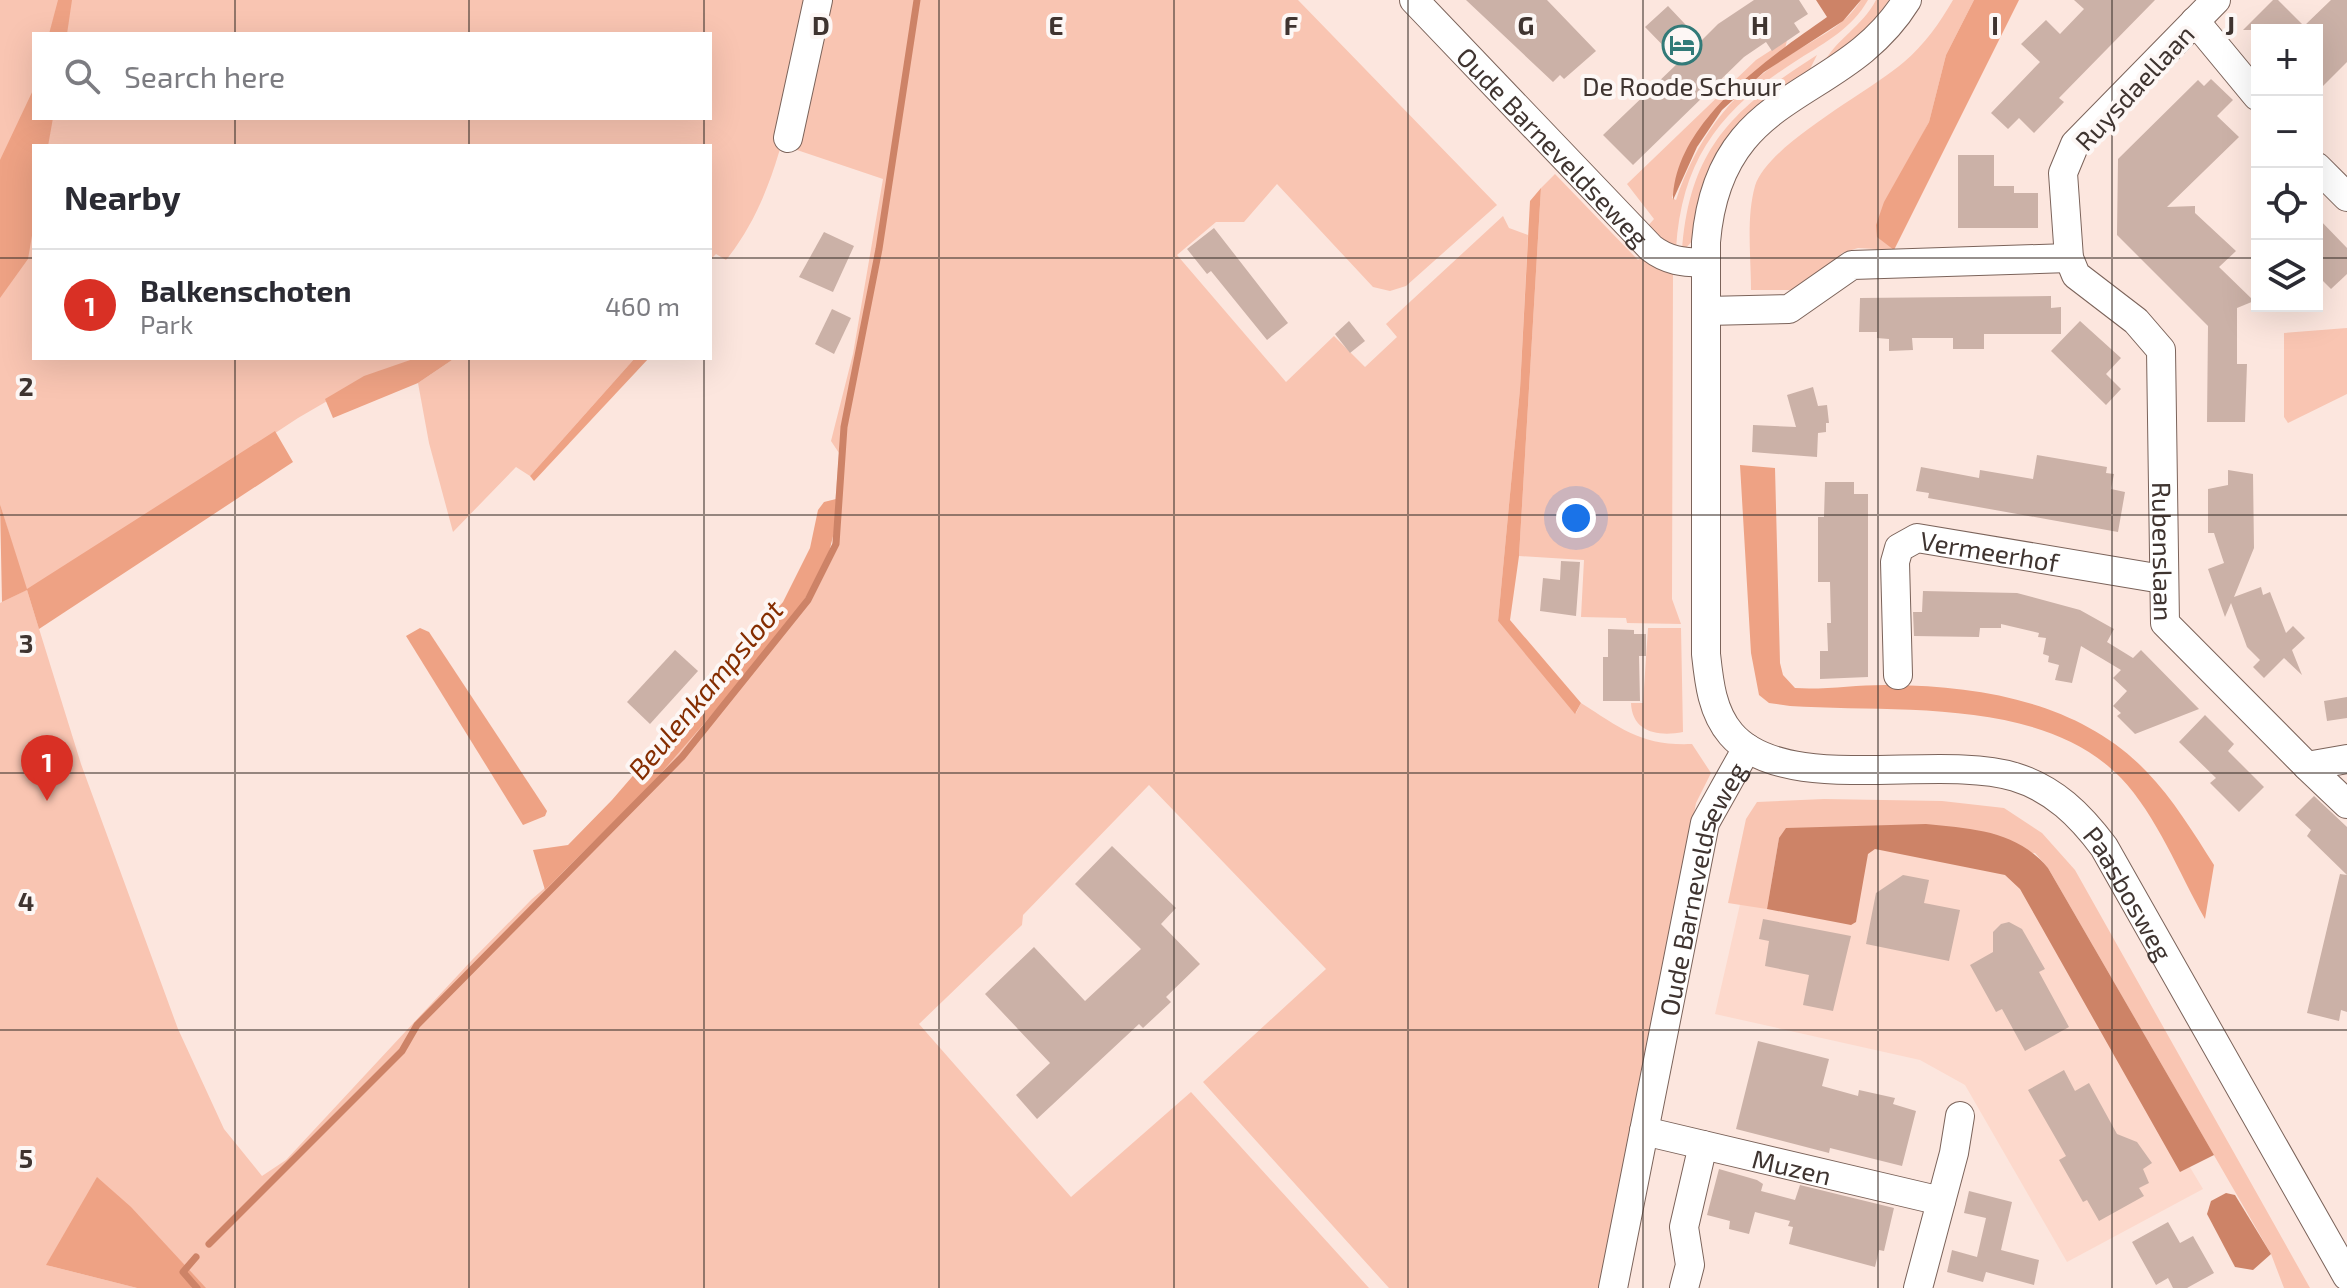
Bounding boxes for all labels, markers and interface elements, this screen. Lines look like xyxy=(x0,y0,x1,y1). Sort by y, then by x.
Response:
text: D xyxy=(812,9,830,40)
text: E xyxy=(1048,9,1064,40)
text: F xyxy=(1284,9,1298,40)
text: G xyxy=(1518,9,1534,40)
text: H xyxy=(1751,9,1769,40)
text: I xyxy=(1991,9,1999,40)
text: J xyxy=(2225,9,2235,40)
street label: Ruysdaellaan xyxy=(2068,18,2200,156)
hotel icon: De Roode Schuur xyxy=(1661,24,1703,66)
map controls xyxy=(2251,24,2323,312)
button: + xyxy=(2251,24,2323,96)
search box xyxy=(32,32,712,120)
street label: Oude Barneveldseweg xyxy=(1451,40,1656,252)
icon: search xyxy=(60,54,104,98)
text: Search here xyxy=(124,58,285,94)
place label: De Roode Schuur xyxy=(1582,70,1782,101)
button: − xyxy=(2251,96,2323,168)
button: locate xyxy=(2251,168,2323,240)
text: Nearby xyxy=(64,176,181,217)
button: layers xyxy=(2251,240,2323,312)
text: Balkenschoten xyxy=(140,272,351,308)
text: 1 xyxy=(84,290,96,321)
text: 460 m xyxy=(605,290,680,321)
text: Park xyxy=(140,308,193,339)
text: 2 xyxy=(18,370,34,401)
street label: Rubenslaan xyxy=(2147,482,2180,622)
your location xyxy=(1556,498,1596,538)
street label: Vermeerhof xyxy=(1918,523,2063,577)
water label: Beulenkampsloot xyxy=(620,592,790,785)
text: 3 xyxy=(19,627,33,658)
pin: 1 xyxy=(21,735,73,801)
street label: Oude Barneveldseweg xyxy=(1652,756,1752,1018)
street label: Paasbosweg xyxy=(2078,819,2180,965)
text: 4 xyxy=(18,885,34,916)
text: 5 xyxy=(19,1142,33,1173)
street label: Muzen xyxy=(1749,1142,1834,1190)

